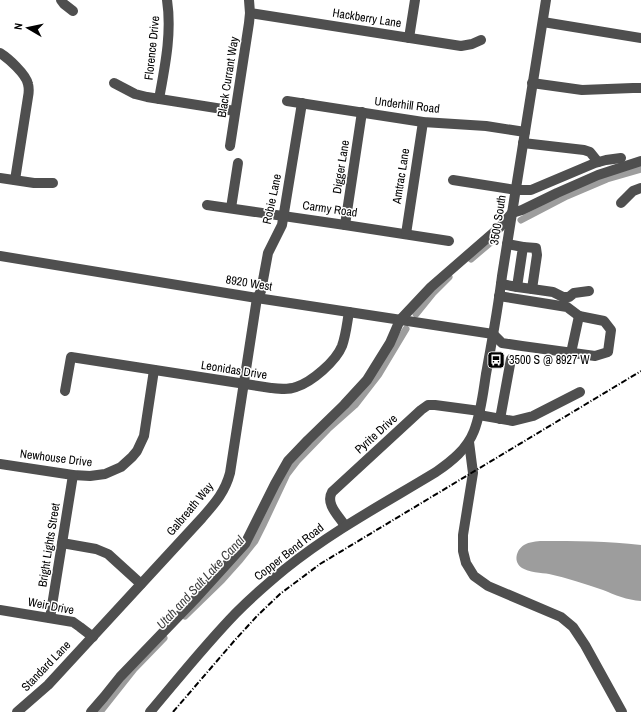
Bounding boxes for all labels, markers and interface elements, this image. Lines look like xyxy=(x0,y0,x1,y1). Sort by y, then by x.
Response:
street label: Hackberry Lane xyxy=(331,5,403,31)
north arrow xyxy=(8,8,48,48)
street label: Florence Drive xyxy=(141,15,163,81)
text: N xyxy=(11,22,26,31)
street label: Black Currant Way xyxy=(214,35,242,119)
street label: Underhill Road xyxy=(373,93,441,117)
street label: Digger Lane xyxy=(329,139,353,195)
street label: Amtrac Lane xyxy=(389,147,413,206)
street label: Robie Lane xyxy=(259,172,285,226)
street label: 3500 South xyxy=(486,194,510,246)
street label: Carmy Road xyxy=(302,197,358,221)
street label: 8920 West xyxy=(225,271,274,295)
bus stop icon: 3500 S @ 8927 W xyxy=(486,350,506,370)
place label: 3500 S @ 8927 W xyxy=(509,352,590,368)
street label: Leonidas Drive xyxy=(200,357,268,383)
street label: Pyrite Drive xyxy=(351,411,401,457)
street label: Newhouse Drive xyxy=(19,446,93,470)
street label: Galbreath Way xyxy=(163,479,217,539)
street label: Bright Lights Street xyxy=(34,502,64,588)
street label: Copper Bend Road xyxy=(251,520,327,584)
water label: Utah and Salt Lake Canal xyxy=(153,532,248,633)
street label: Weir Drive xyxy=(26,594,76,618)
street label: Standard Lane xyxy=(18,637,74,695)

